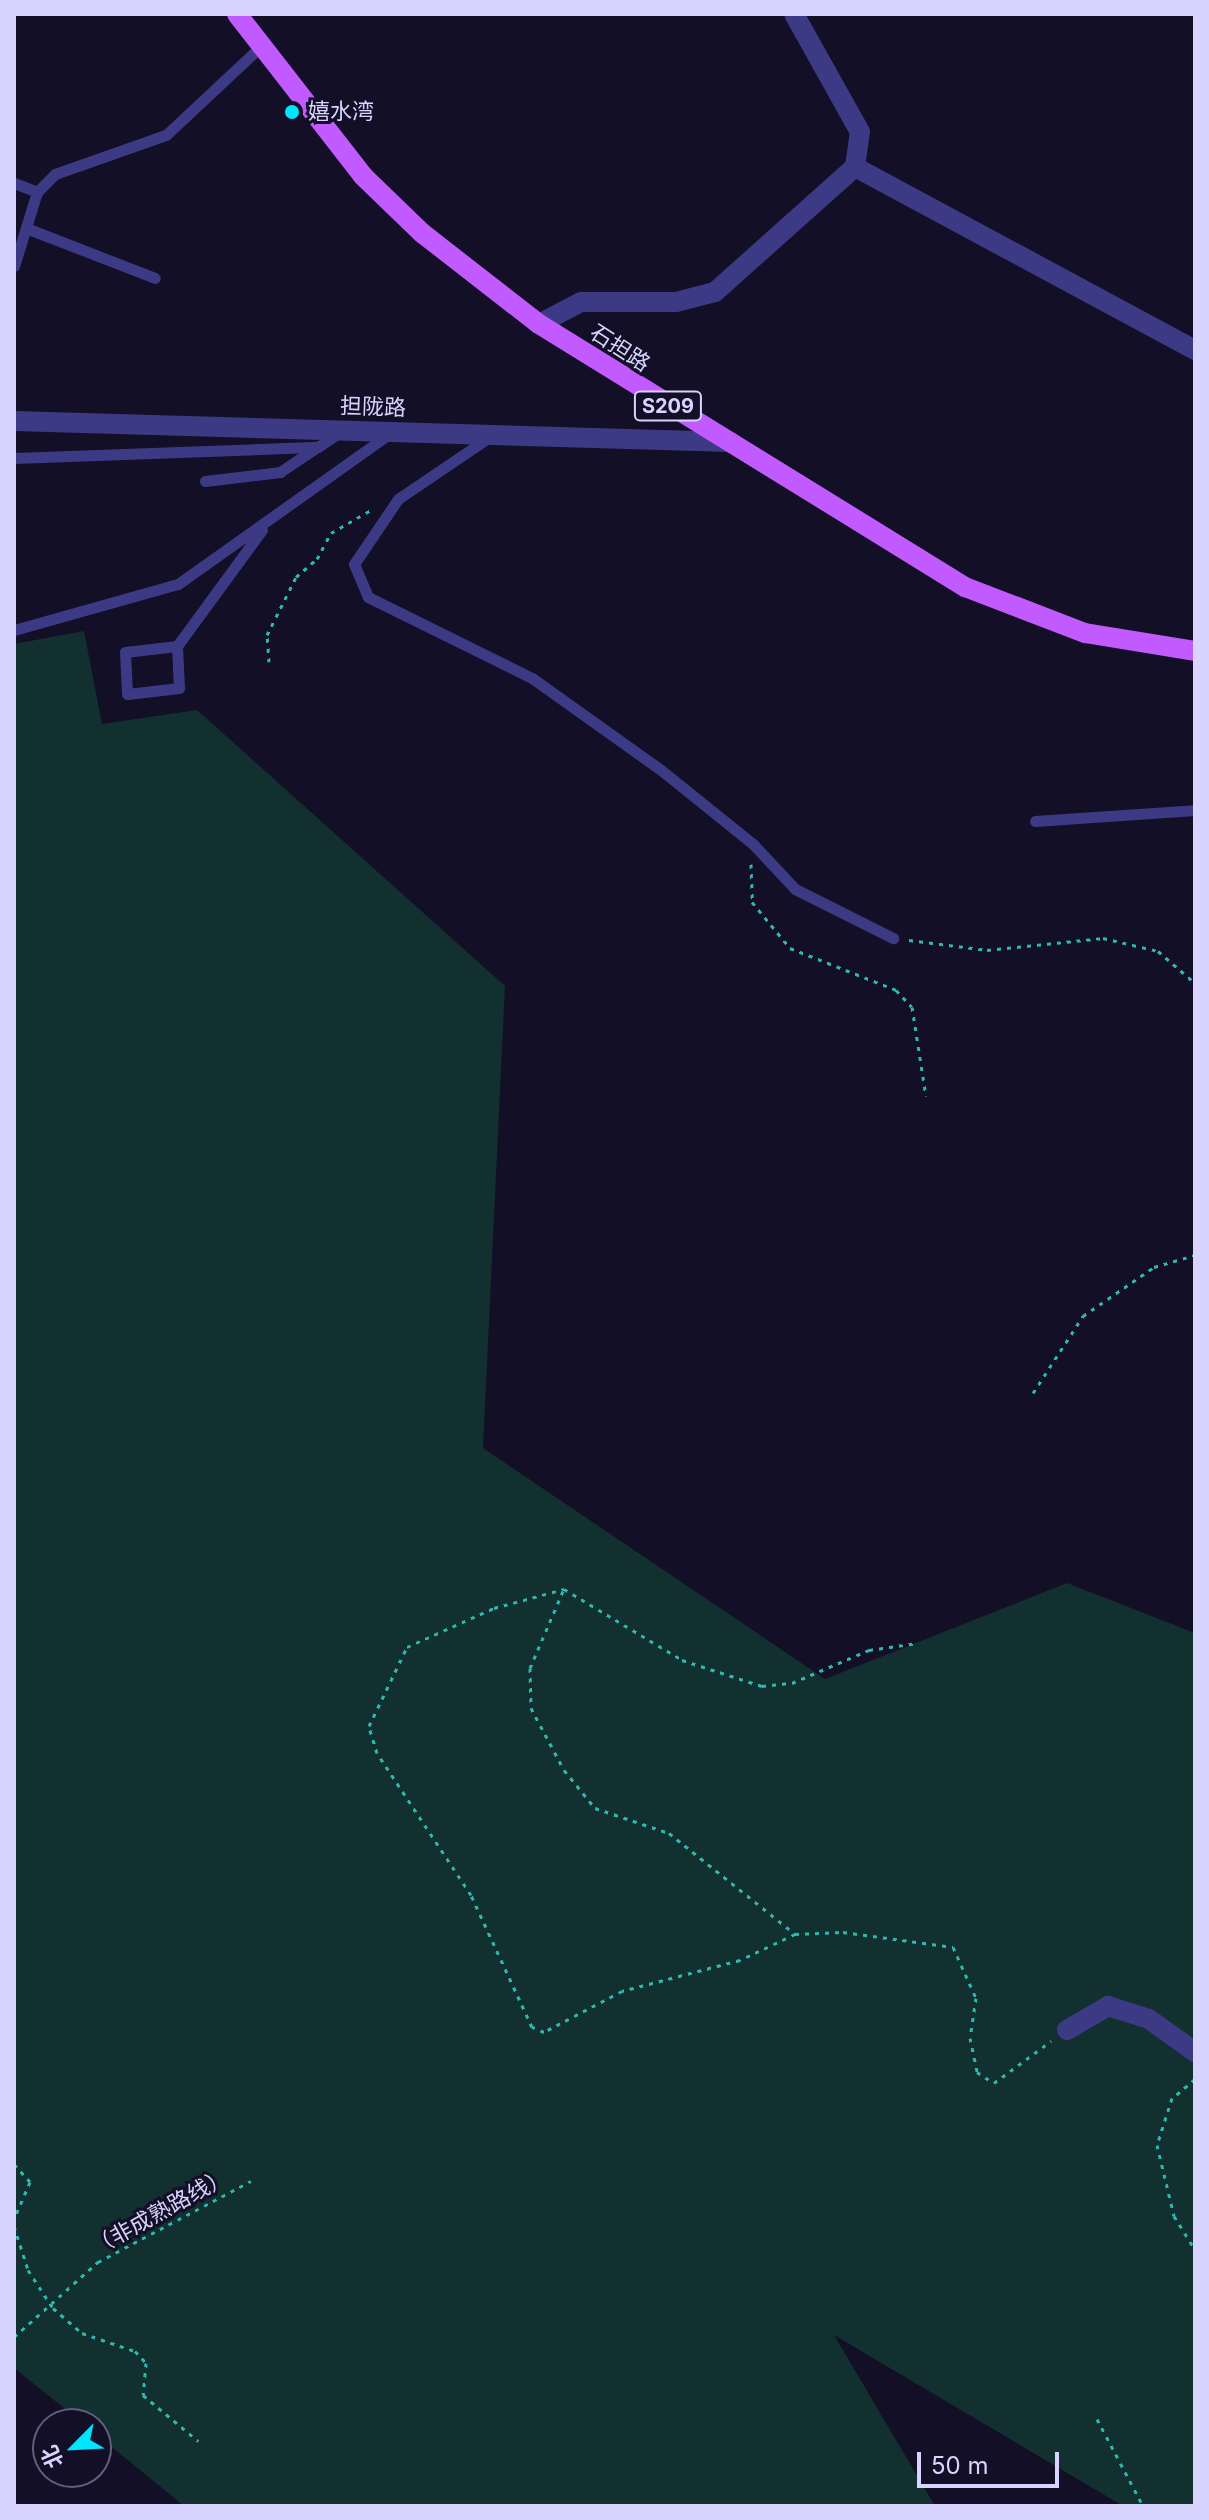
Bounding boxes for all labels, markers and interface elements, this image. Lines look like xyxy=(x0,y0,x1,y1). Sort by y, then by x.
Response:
place label: 嬉水湾 xyxy=(308,99,374,125)
marker: 嬉水湾 xyxy=(283,103,301,121)
street label: 石担路 xyxy=(585,319,655,377)
road number: S209 xyxy=(632,390,704,422)
street label: 担陇路 xyxy=(340,393,406,421)
street label: （非成熟路线） xyxy=(86,2163,234,2261)
north arrow xyxy=(32,2408,112,2488)
scale bar xyxy=(921,2436,1063,2486)
text: 北 xyxy=(36,2442,68,2472)
text: 50 m xyxy=(931,2451,989,2480)

